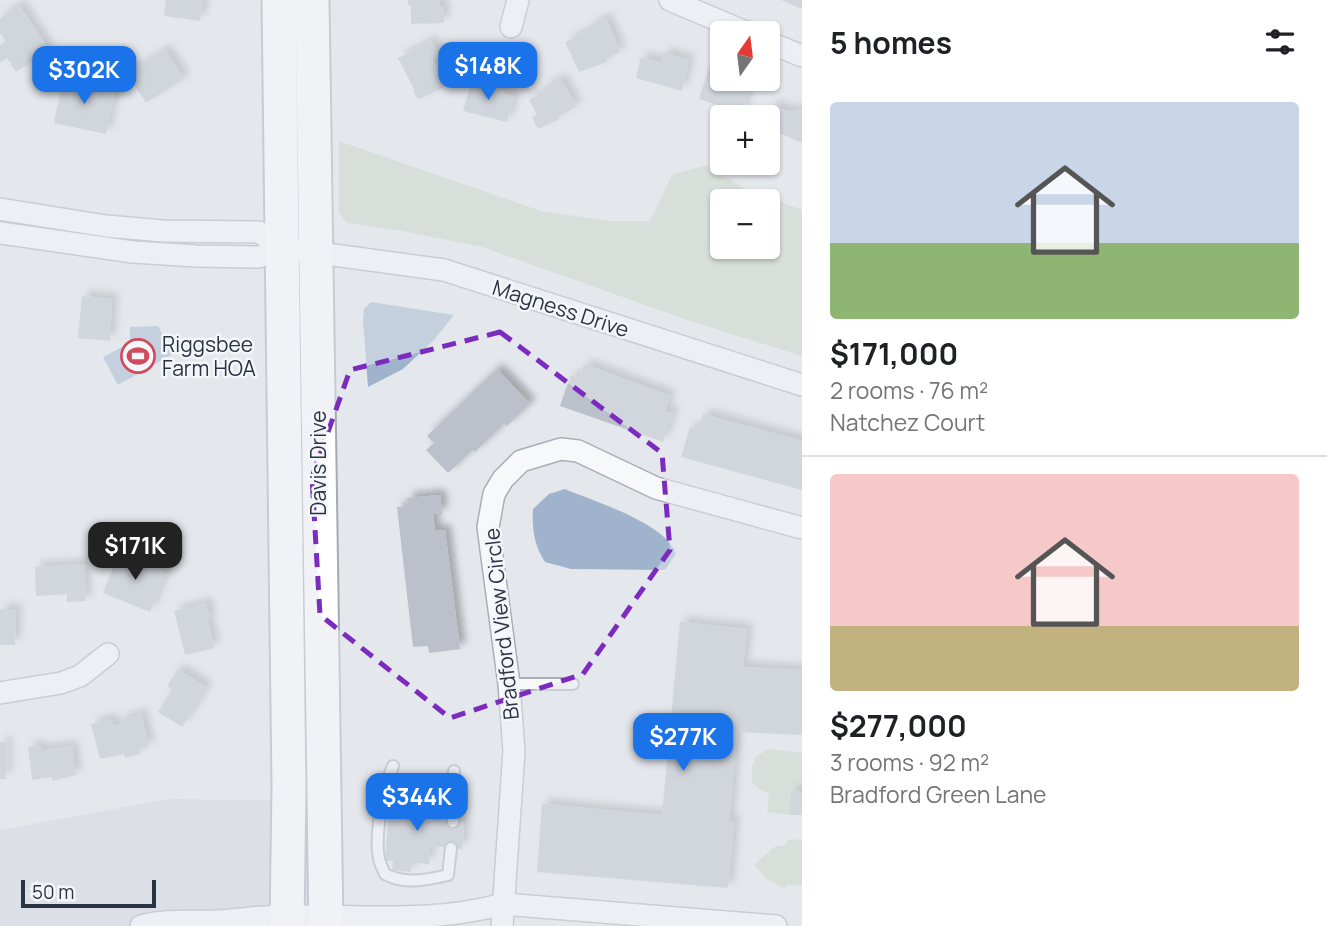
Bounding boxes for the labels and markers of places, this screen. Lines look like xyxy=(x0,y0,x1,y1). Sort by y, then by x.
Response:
pin: $148K xyxy=(439,42,537,102)
pin: $302K xyxy=(35,46,133,106)
place label: Riggsbee Farm HOA xyxy=(162,330,256,382)
sports icon: Riggsbee Farm HOA xyxy=(119,337,157,375)
pin: $171K xyxy=(86,522,184,582)
pin: $277K xyxy=(634,714,732,773)
pin: $344K xyxy=(368,774,466,833)

